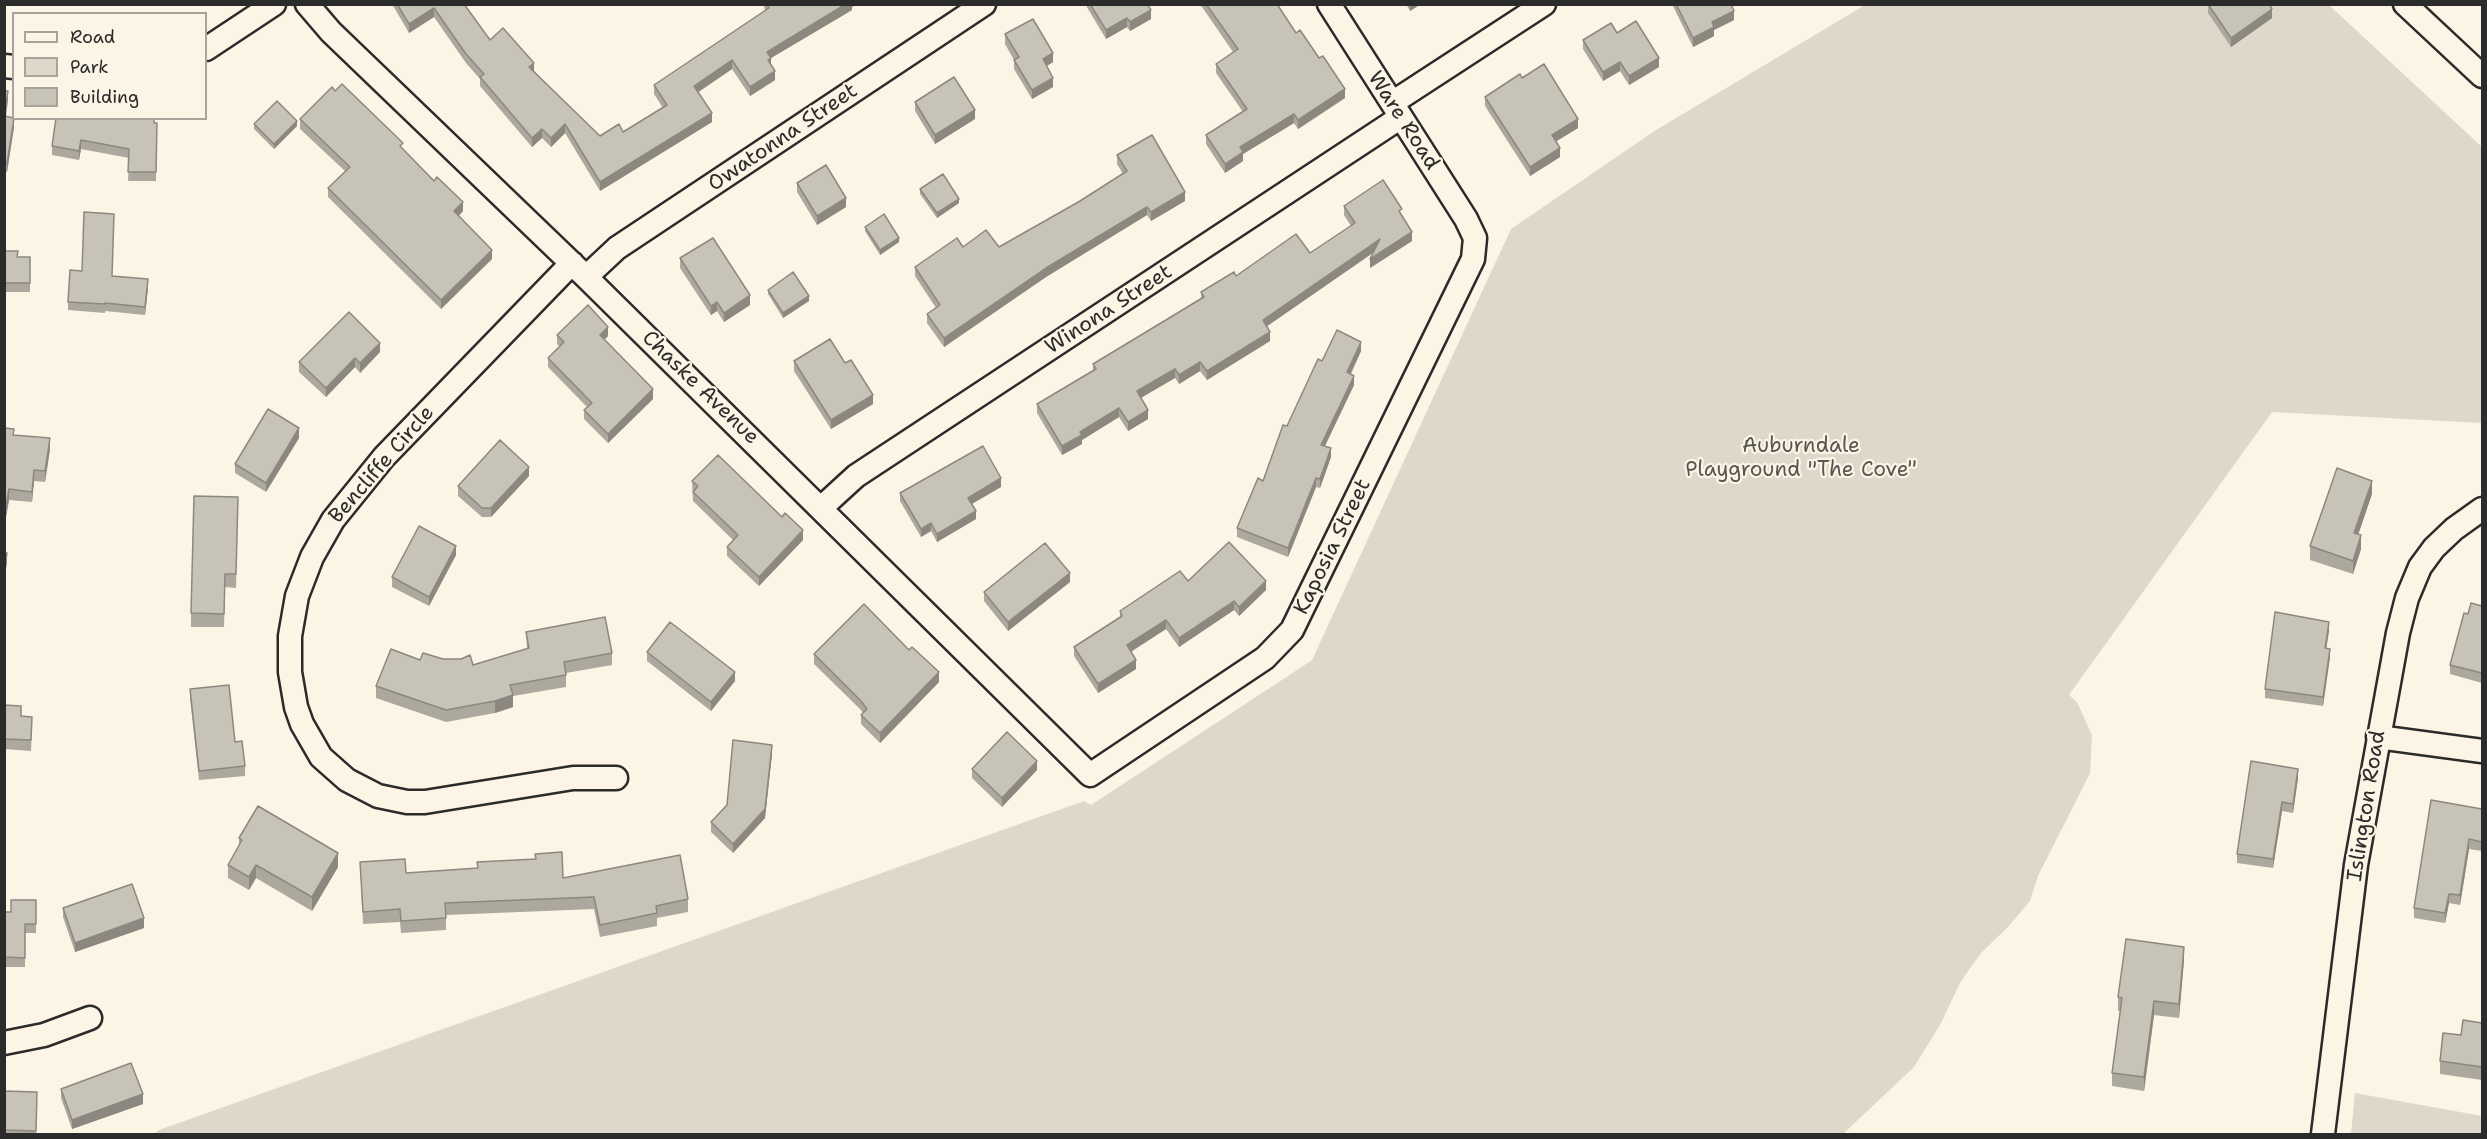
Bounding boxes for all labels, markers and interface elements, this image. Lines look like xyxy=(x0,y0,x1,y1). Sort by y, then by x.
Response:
legend xyxy=(12,12,207,120)
text: Road xyxy=(70,25,115,49)
text: Park xyxy=(70,55,109,79)
street label: Ware Road xyxy=(1362,67,1444,175)
street label: Owatonna Street xyxy=(704,79,862,197)
text: Building xyxy=(70,85,139,109)
street label: Winona Street xyxy=(1041,260,1177,360)
street label: Chaske Avenue xyxy=(636,326,764,450)
street label: Bencliffe Circle xyxy=(324,401,440,529)
park label: Auburndale Playground "The Cove" xyxy=(1685,434,1917,484)
street label: Kaposia Street xyxy=(1289,475,1377,619)
street label: Islington Road xyxy=(2343,729,2391,883)

